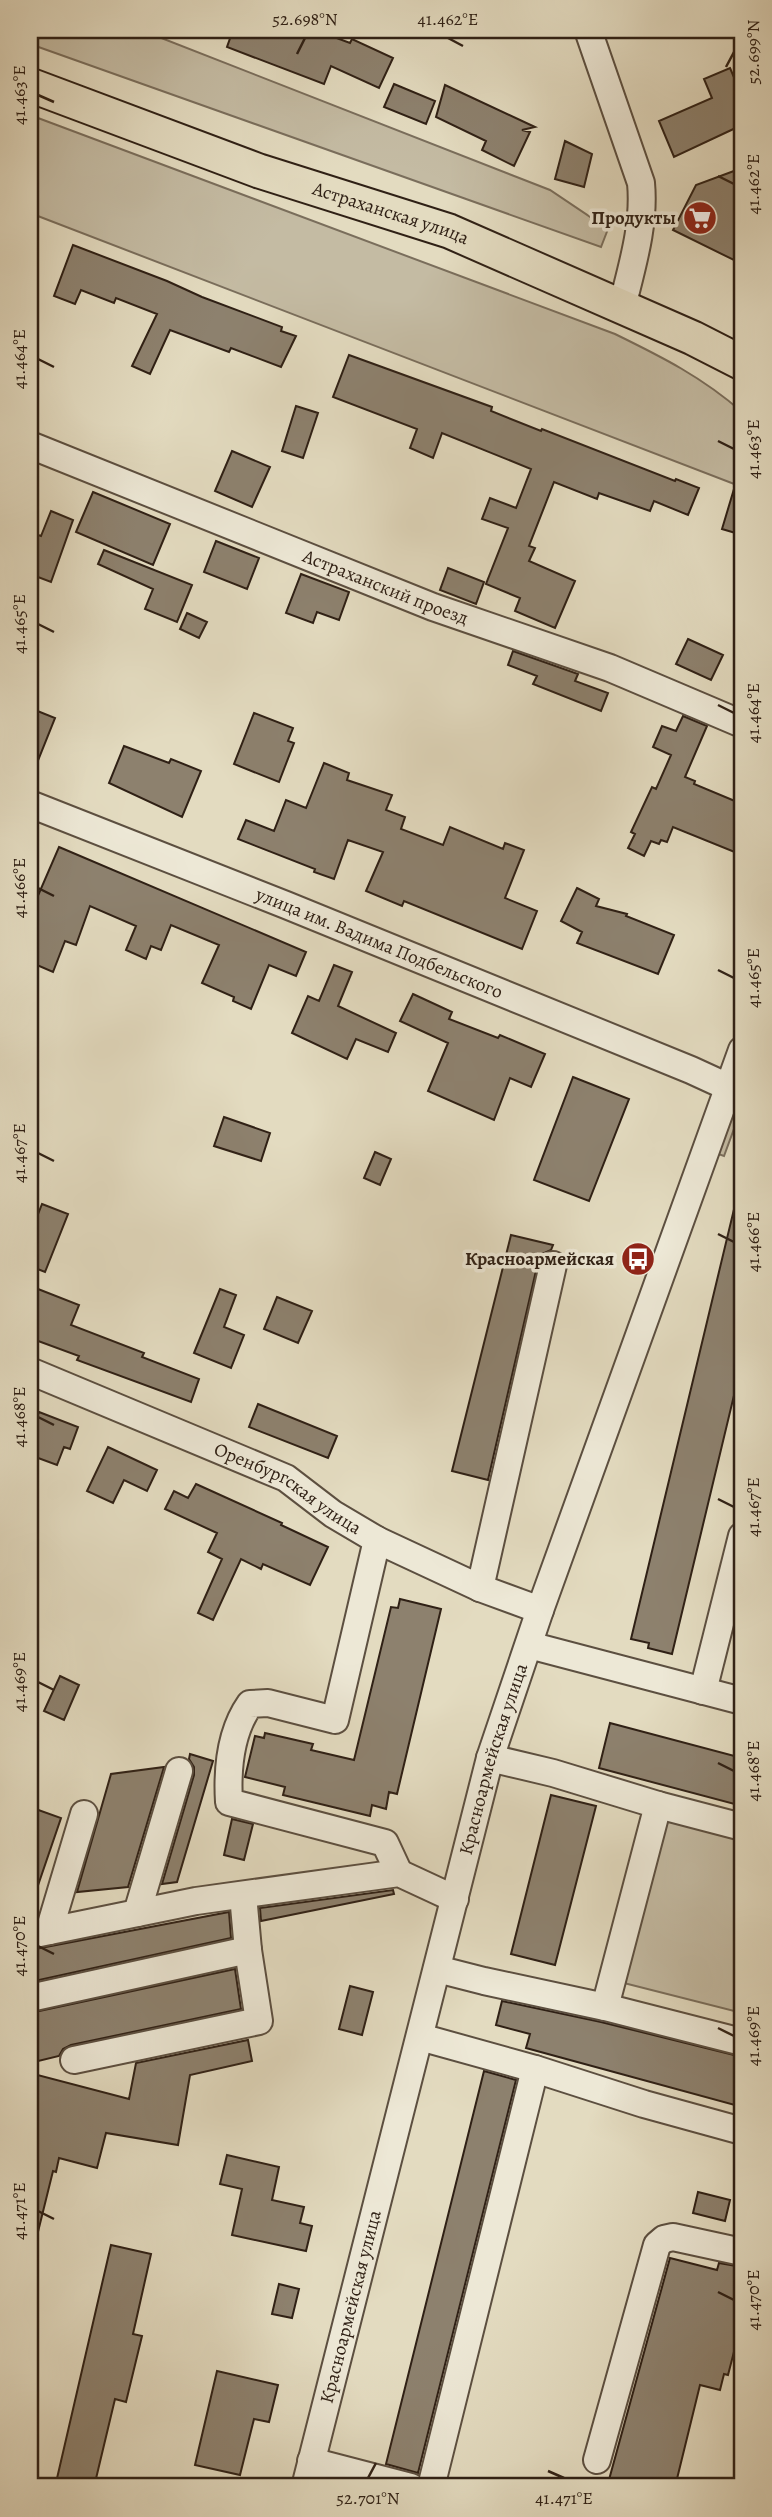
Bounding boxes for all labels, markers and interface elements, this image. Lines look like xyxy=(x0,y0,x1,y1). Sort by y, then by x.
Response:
text: 52.698°N xyxy=(272,7,338,31)
text: 41.462°E xyxy=(418,7,478,31)
text: 52.699°N xyxy=(741,20,765,84)
text: 41.463°E xyxy=(7,65,31,125)
text: 41.462°E xyxy=(741,154,765,214)
street label: Астраханская улица xyxy=(308,175,473,251)
supermarket icon: Продукты xyxy=(681,199,719,237)
place label: Продукты xyxy=(591,205,676,231)
text: 41.464°E xyxy=(7,329,31,389)
text: 41.463°E xyxy=(741,419,765,479)
street label: Астраханский проезд xyxy=(298,543,472,631)
text: 41.465°E xyxy=(7,594,31,654)
text: 41.464°E xyxy=(741,683,765,743)
text: 41.466°E xyxy=(7,858,31,918)
street label: улица им. Вадима Подбельского xyxy=(251,881,507,1005)
text: 41.465°E xyxy=(741,948,765,1008)
text: 41.467°E xyxy=(7,1123,31,1183)
text: 41.466°E xyxy=(741,1212,765,1272)
bus stop icon: Красноармейская xyxy=(619,1240,657,1278)
place label: Красноармейская xyxy=(465,1246,614,1272)
text: 41.468°E xyxy=(7,1386,31,1448)
street label: Оренбургская улица xyxy=(210,1436,366,1541)
text: 41.467°E xyxy=(741,1477,765,1537)
text: 41.469°E xyxy=(7,1652,31,1712)
street label: Красноармейская улица xyxy=(453,1660,534,1858)
text: 41.468°E xyxy=(741,1740,765,1802)
text: 41.470°E xyxy=(7,1915,31,1977)
text: 41.469°E xyxy=(741,2006,765,2066)
text: 41.471°E xyxy=(7,2182,31,2240)
street label: Красноармейская улица xyxy=(314,2207,388,2406)
text: 41.470°E xyxy=(741,2269,765,2331)
text: 52.701°N xyxy=(336,2486,400,2510)
text: 41.471°E xyxy=(535,2486,593,2510)

